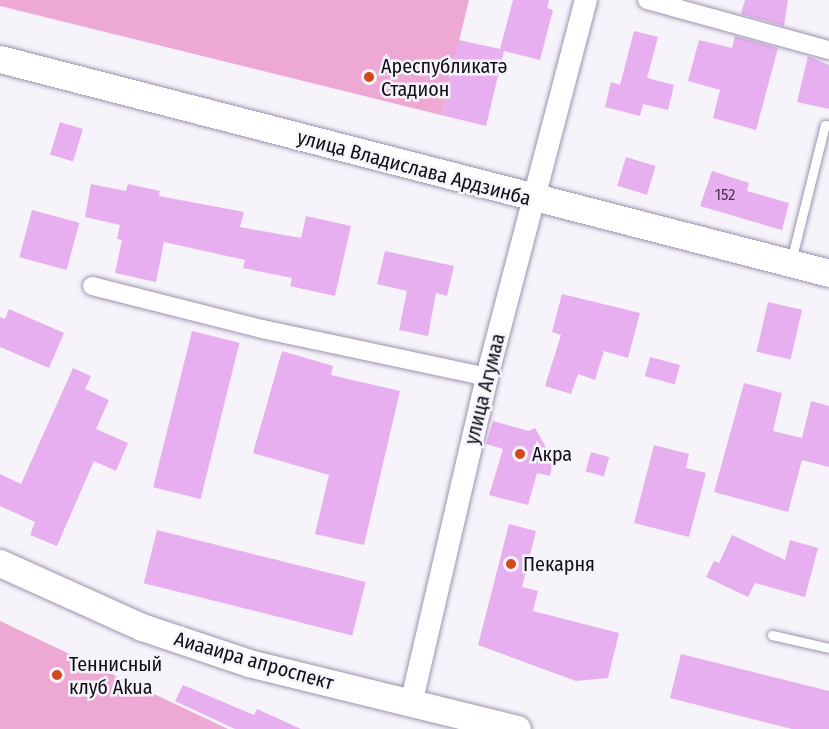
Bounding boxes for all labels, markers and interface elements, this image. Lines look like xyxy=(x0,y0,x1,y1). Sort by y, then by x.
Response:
place label: Ареспубликатә Стадион xyxy=(381,54,507,101)
marker: Ареспубликатә Стадион xyxy=(362,70,376,84)
street label: улица Владислава Ардзинба xyxy=(295,125,533,211)
house number: 152 xyxy=(715,185,735,205)
street label: улица Агумаа xyxy=(460,331,510,447)
place label: Акра xyxy=(532,442,572,466)
marker: Акра xyxy=(513,447,527,461)
place label: Пекарня xyxy=(523,552,595,576)
marker: Пекарня xyxy=(504,557,518,571)
street label: Аиааира апроспект xyxy=(172,627,336,695)
place label: Теннисный клуб Akua xyxy=(69,652,162,699)
marker: Теннисный клуб Akua xyxy=(50,668,64,682)

